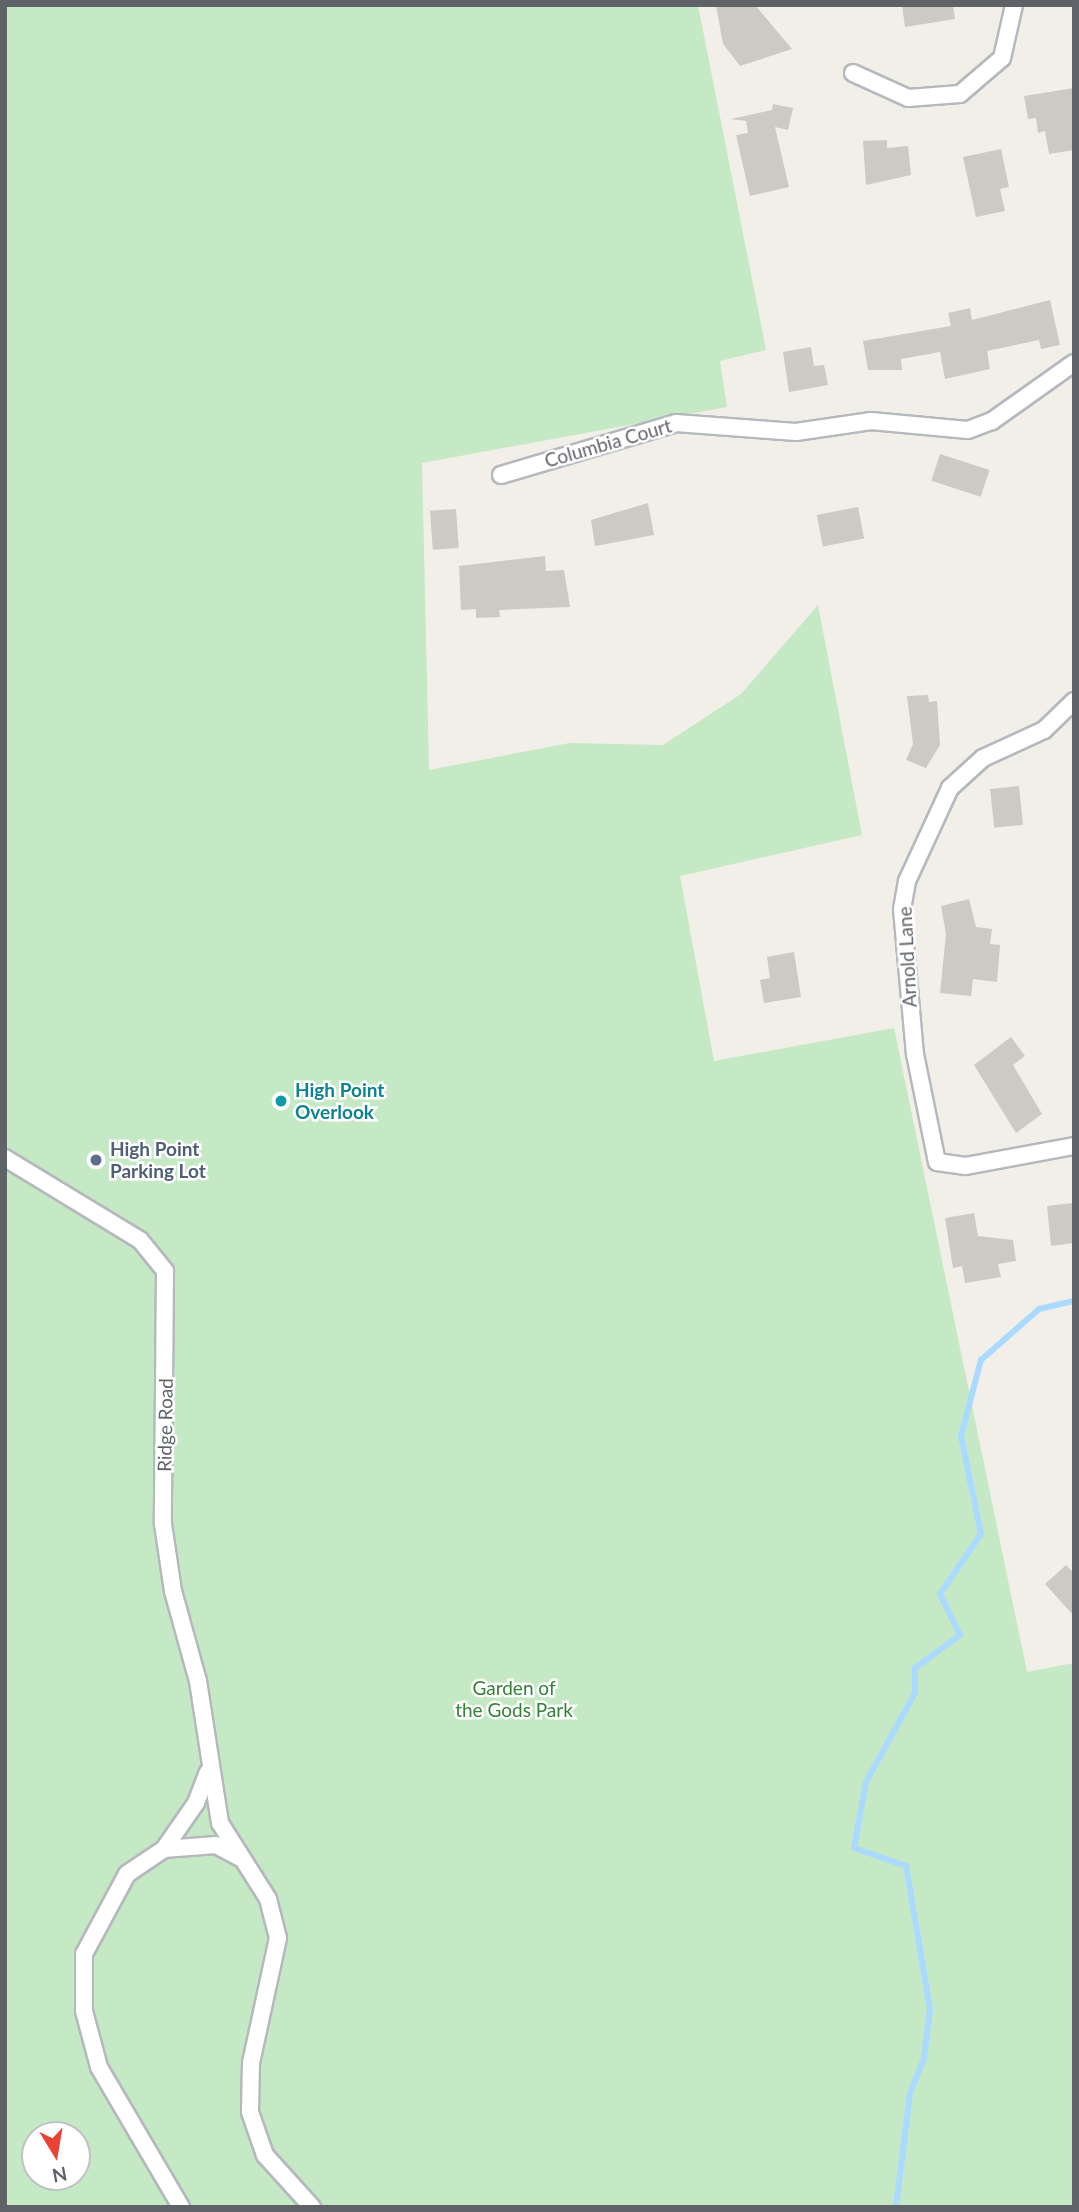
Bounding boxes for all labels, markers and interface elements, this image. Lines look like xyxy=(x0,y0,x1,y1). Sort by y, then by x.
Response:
street label: Columbia Court xyxy=(542,414,674,472)
street label: Arnold Lane xyxy=(893,906,921,1008)
place label: High Point Overlook xyxy=(295,1079,384,1123)
marker: High Point Overlook xyxy=(273,1093,289,1109)
place label: High Point Parking Lot xyxy=(110,1138,206,1182)
marker: High Point Parking Lot xyxy=(88,1152,104,1168)
street label: Ridge Road xyxy=(153,1378,177,1472)
park label: Garden of the Gods Park xyxy=(455,1677,573,1721)
north arrow xyxy=(21,2121,91,2191)
text: N xyxy=(50,2162,69,2188)

